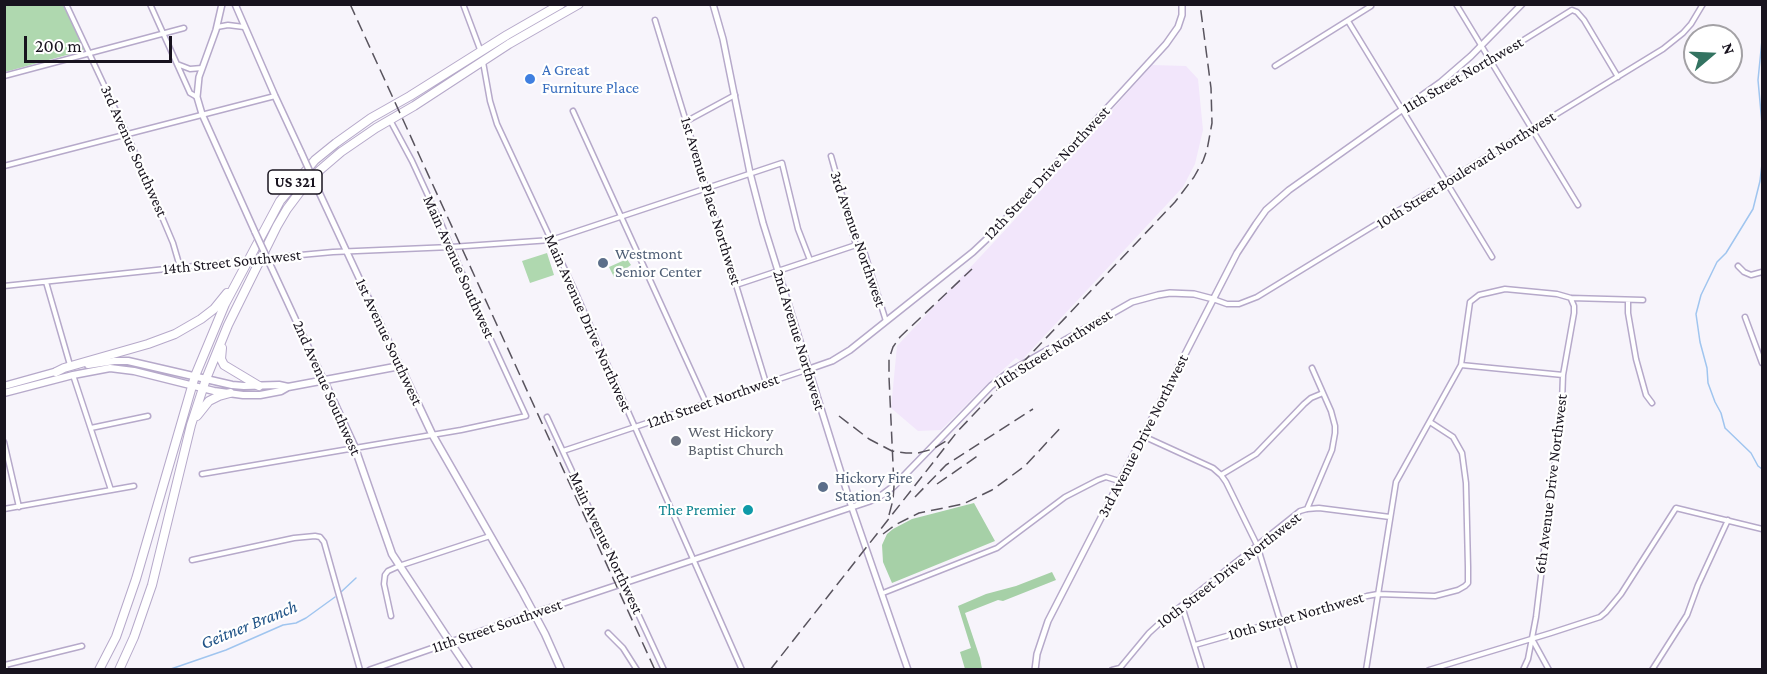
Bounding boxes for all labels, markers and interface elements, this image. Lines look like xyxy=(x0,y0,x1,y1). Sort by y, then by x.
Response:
scale bar xyxy=(27,24,176,62)
north arrow xyxy=(1683,24,1743,84)
street label: 11th Street Northwest xyxy=(1399,33,1527,117)
text: 200 m xyxy=(35,36,82,56)
text: N xyxy=(1719,41,1738,57)
place label: A Great Furniture Place xyxy=(542,60,639,98)
marker: A Great Furniture Place xyxy=(523,72,537,86)
street label: 3rd Avenue Southwest xyxy=(96,82,172,220)
street label: 12th Street Drive Northwest xyxy=(980,102,1114,244)
street label: 10th Street Boulevard Northwest xyxy=(1373,107,1559,233)
street label: 1st Avenue Place Northwest xyxy=(676,115,746,287)
street label: 3rd Avenue Northwest xyxy=(826,168,890,310)
road number: US 321 xyxy=(268,170,322,194)
street label: Main Avenue Southwest xyxy=(419,192,499,342)
street label: Main Avenue Drive Northwest xyxy=(540,231,636,415)
place label: Westmont Senior Center xyxy=(615,244,702,282)
street label: 14th Street Southwest xyxy=(162,245,302,279)
marker: Westmont Senior Center xyxy=(596,256,610,270)
street label: 2nd Avenue Northwest xyxy=(768,267,830,413)
street label: 1st Avenue Southwest xyxy=(351,275,427,409)
street label: 11th Street Northwest xyxy=(990,305,1116,393)
street label: 2nd Avenue Southwest xyxy=(289,318,365,458)
street label: 3rd Avenue Drive Northwest xyxy=(1093,351,1193,521)
street label: 12th Street Northwest xyxy=(644,369,782,433)
street label: 6th Avenue Drive Northwest xyxy=(1530,393,1572,575)
place label: West Hickory Baptist Church xyxy=(688,422,784,460)
marker: West Hickory Baptist Church xyxy=(669,434,683,448)
place label: Hickory Fire Station 3 xyxy=(835,468,912,506)
street label: Main Avenue Northwest xyxy=(565,469,647,617)
marker: Hickory Fire Station 3 xyxy=(816,480,830,494)
place label: The Premier xyxy=(658,500,736,520)
marker: The Premier xyxy=(741,503,755,517)
street label: 10th Street Drive Northwest xyxy=(1153,508,1305,632)
street label: 10th Street Northwest xyxy=(1226,587,1366,645)
street label: 11th Street Southwest xyxy=(430,595,564,657)
water label: Geitner Branch xyxy=(198,596,300,654)

